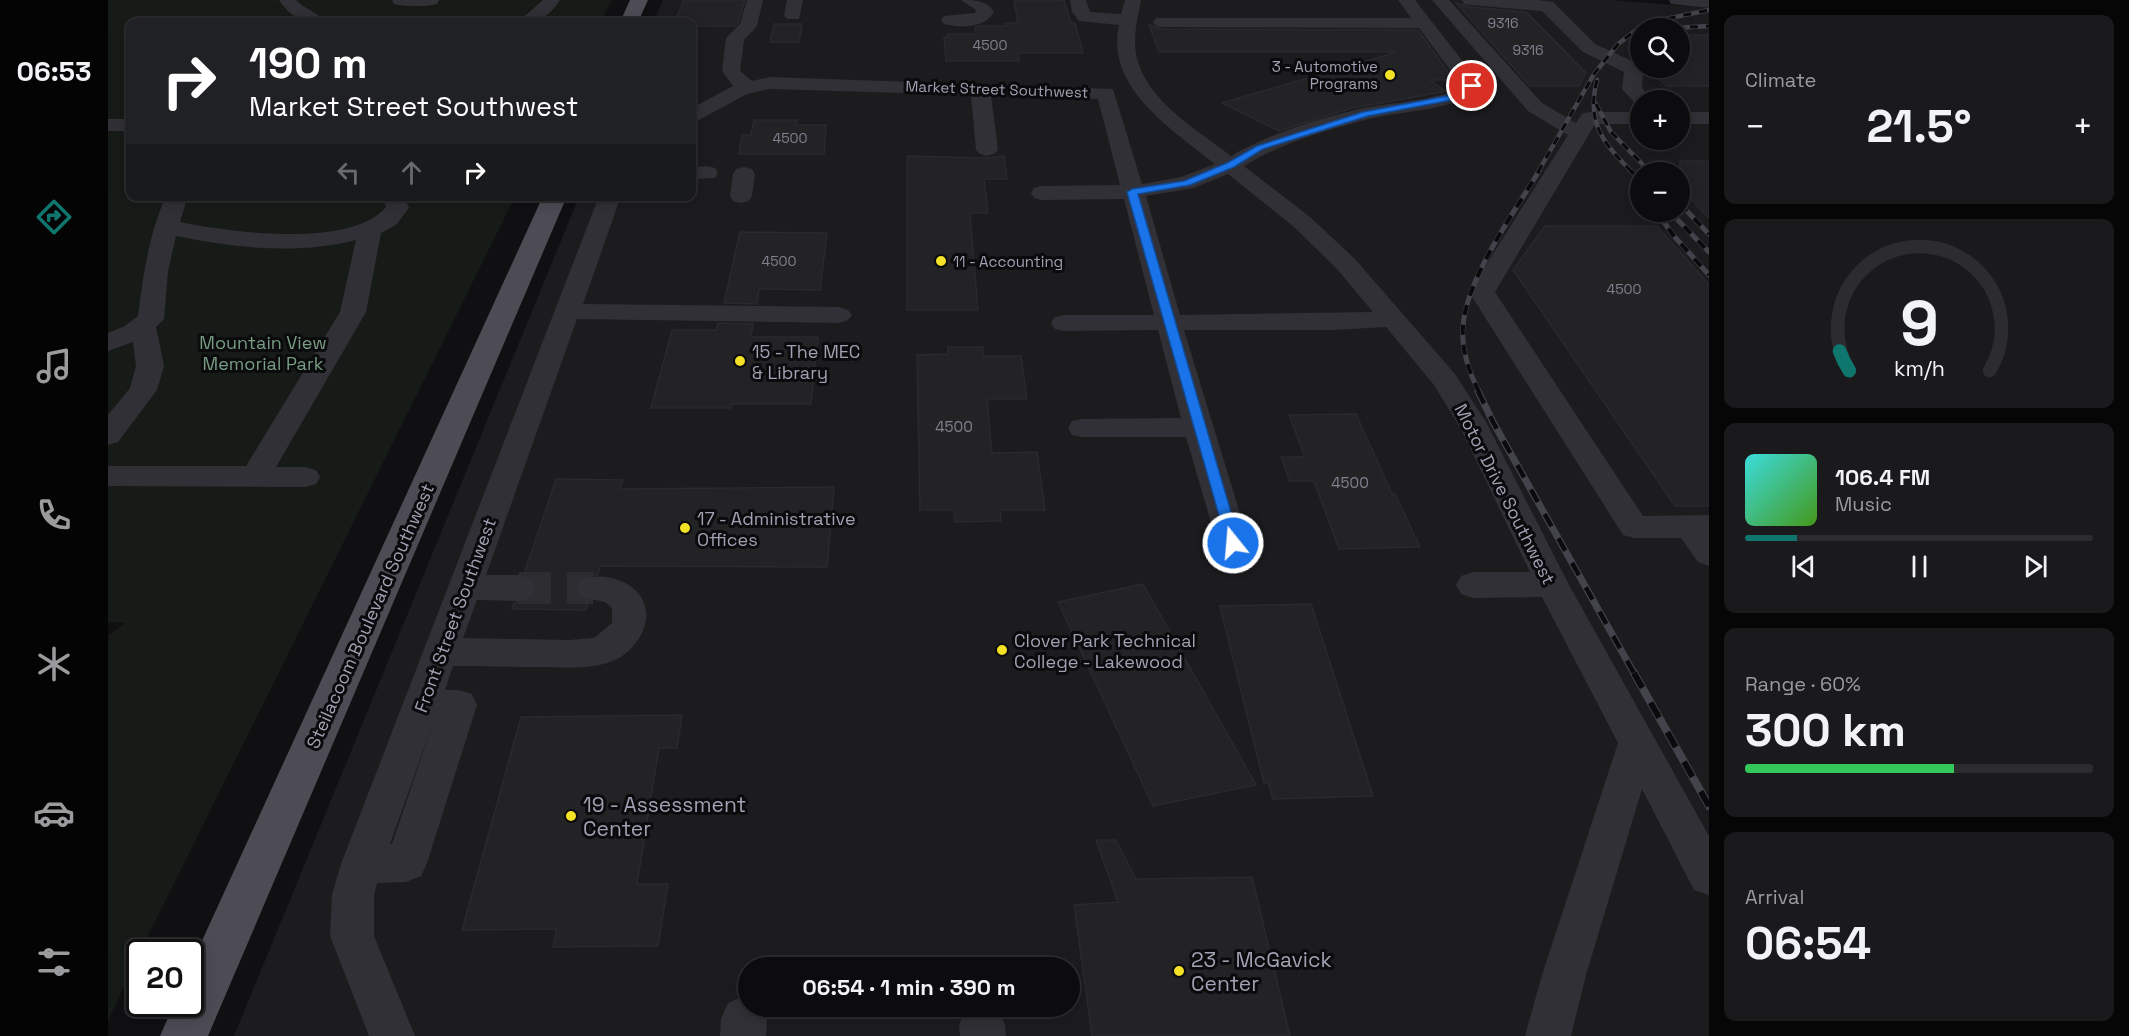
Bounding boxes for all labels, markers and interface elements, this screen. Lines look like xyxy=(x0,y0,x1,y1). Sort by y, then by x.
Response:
house number: 9316 xyxy=(1487,14,1519,32)
map controls xyxy=(1630,18,1690,222)
button: search xyxy=(1630,18,1690,78)
house number: 4500 xyxy=(972,36,1008,54)
text: 190 m xyxy=(249,37,368,90)
house number: 9316 xyxy=(1512,41,1544,59)
icon: right xyxy=(150,42,228,120)
text: 06:53 xyxy=(17,54,91,89)
place label: 3 - Automotive Programs xyxy=(1272,57,1378,93)
pin xyxy=(1446,60,1497,111)
text: Climate xyxy=(1745,67,1816,93)
marker: 3 - Automotive Programs xyxy=(1383,68,1397,82)
icon: arrive xyxy=(1455,69,1488,102)
street label: Market Street Southwest xyxy=(905,76,1089,102)
text: Market Street Southwest xyxy=(249,89,578,124)
button: + xyxy=(1630,90,1690,150)
text: 21.5° xyxy=(1866,98,1972,155)
text: − xyxy=(1745,106,1765,148)
text: + xyxy=(2073,106,2093,148)
house number: 4500 xyxy=(772,129,808,147)
icon: left xyxy=(332,156,365,189)
icon: ahead xyxy=(395,156,428,189)
icon: right xyxy=(458,156,491,189)
button: − xyxy=(1630,162,1690,222)
icon: directions xyxy=(33,196,75,238)
house number: 4500 xyxy=(761,252,797,270)
place label: 11 - Accounting xyxy=(953,252,1063,271)
marker: 11 - Accounting xyxy=(934,254,948,268)
house number: 4500 xyxy=(1606,280,1642,298)
text: 9 xyxy=(1900,284,1938,363)
park label: Mountain View Memorial Park xyxy=(199,331,327,375)
place label: 15 - The MEC & Library xyxy=(752,340,860,384)
icon: music xyxy=(33,345,75,387)
marker: 15 - The MEC & Library xyxy=(733,354,747,368)
text: km/h xyxy=(1893,355,1945,382)
street label: Motor Drive Southwest xyxy=(1449,400,1561,588)
house number: 4500 xyxy=(935,417,973,436)
text: 106.4 FM xyxy=(1835,463,1930,491)
house number: 4500 xyxy=(1331,473,1369,492)
street label: Steilacoom Boulevard Southwest xyxy=(301,480,439,752)
text: Music xyxy=(1835,491,1892,517)
icon: phone xyxy=(33,494,75,536)
place label: 17 - Administrative Offices xyxy=(697,507,856,551)
position arrow xyxy=(1201,511,1265,575)
street label: Front Street Southwest xyxy=(409,515,501,715)
marker: 17 - Administrative Offices xyxy=(678,521,692,535)
icon: previous xyxy=(1787,550,1820,583)
icon: pause xyxy=(1903,550,1936,583)
icon: next xyxy=(2019,550,2052,583)
place label: Clover Park Technical College - Lakewood xyxy=(1014,629,1196,673)
icon: climate xyxy=(33,643,75,685)
marker: Clover Park Technical College - Lakewood xyxy=(995,643,1009,657)
text: Range · 60% xyxy=(1745,671,1861,697)
text: 300 km xyxy=(1745,702,1906,759)
place label: 19 - Assessment Center xyxy=(583,791,746,842)
icon: car xyxy=(33,792,75,834)
marker: 19 - Assessment Center xyxy=(564,809,578,823)
text: Arrival xyxy=(1745,884,1804,910)
text: 06:54 xyxy=(1745,915,1871,972)
speed limit sign: 20 xyxy=(126,939,204,1017)
icon: filters xyxy=(33,941,75,983)
place label: 23 - McGavick Center xyxy=(1191,946,1332,997)
marker: 23 - McGavick Center xyxy=(1172,964,1186,978)
text: 06:54 · 1 min · 390 m xyxy=(803,973,1015,1001)

